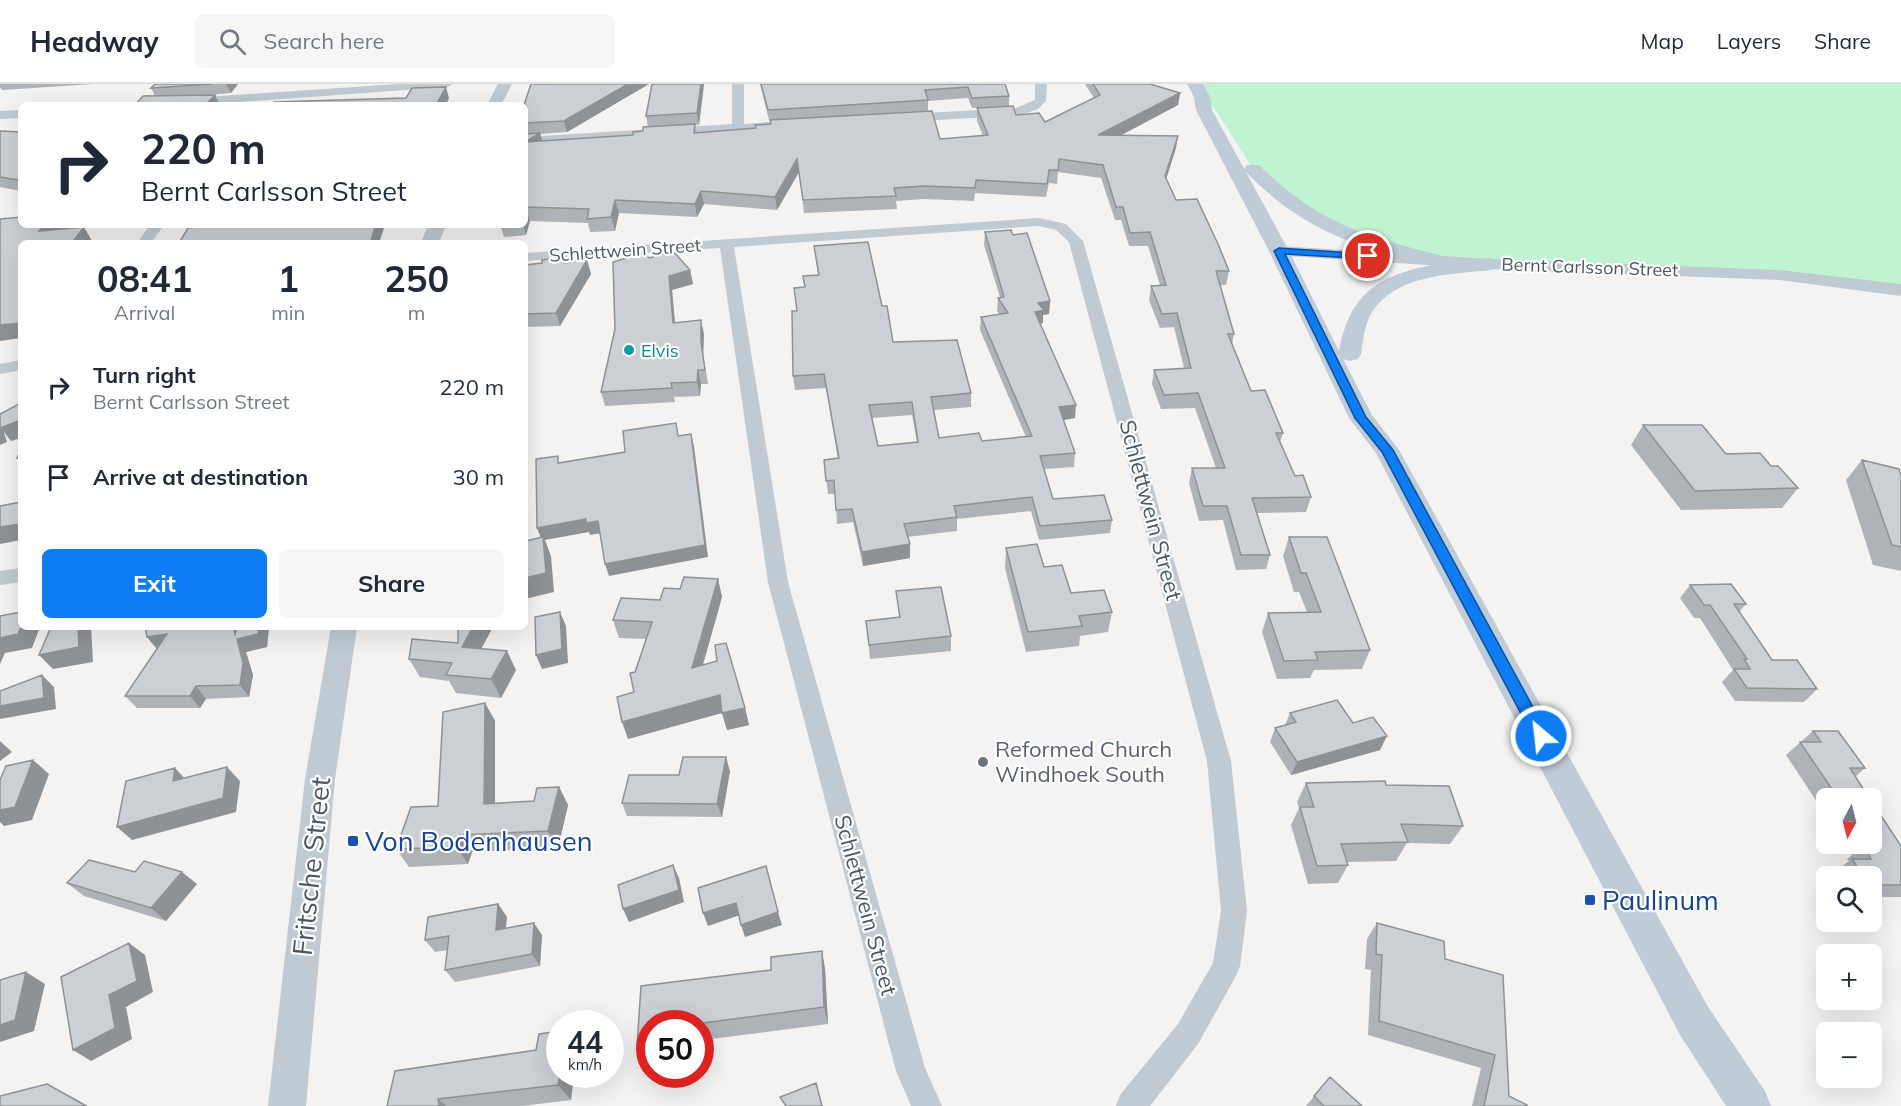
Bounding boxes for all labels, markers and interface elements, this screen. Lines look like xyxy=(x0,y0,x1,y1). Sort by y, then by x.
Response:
search box xyxy=(195,14,615,68)
text: Headway xyxy=(30,24,159,59)
icon: search xyxy=(216,25,249,58)
text: Search here xyxy=(264,27,385,55)
text: Map xyxy=(1641,28,1684,54)
text: Layers xyxy=(1717,28,1781,54)
text: Share xyxy=(1814,28,1871,54)
text: 220 m xyxy=(141,122,266,175)
icon: right xyxy=(42,126,120,204)
text: Bernt Carlsson Street xyxy=(141,174,406,208)
pin xyxy=(1342,230,1393,281)
street label: Schlettwein Street xyxy=(548,233,702,267)
icon: arrive xyxy=(1351,239,1384,272)
street label: Bernt Carlsson Street xyxy=(1501,252,1679,282)
text: 08:41 xyxy=(97,256,192,301)
text: 1 xyxy=(277,256,299,301)
text: 250 xyxy=(384,256,449,301)
text: Arrival xyxy=(114,300,175,325)
text: min xyxy=(271,300,305,325)
text: m xyxy=(408,300,425,325)
place label: Elvis xyxy=(641,339,679,362)
marker: Elvis xyxy=(622,343,636,357)
text: Turn right xyxy=(93,361,196,389)
icon: right xyxy=(42,371,75,404)
text: 220 m xyxy=(439,373,504,401)
text: Bernt Carlsson Street xyxy=(93,389,290,414)
street label: Schlettwein Street xyxy=(1113,417,1189,604)
icon: arrive xyxy=(42,461,75,494)
text: Arrive at destination xyxy=(93,463,308,491)
text: 30 m xyxy=(453,463,504,491)
button: Exit xyxy=(42,549,267,618)
button: Share xyxy=(279,549,504,618)
position arrow xyxy=(1509,704,1573,768)
place label: Reformed Church Windhoek South xyxy=(995,735,1172,788)
marker: Reformed Church Windhoek South xyxy=(976,755,990,769)
street label: Fritsche Street xyxy=(285,775,337,957)
north arrow xyxy=(1816,788,1882,854)
map controls xyxy=(1816,788,1882,1088)
street label: Schlettwein Street xyxy=(828,812,904,999)
place label: Von Bodenhausen xyxy=(365,824,593,858)
marker: Von Bodenhausen xyxy=(346,834,360,848)
button: search xyxy=(1816,866,1882,932)
place label: Paulinum xyxy=(1602,883,1719,917)
marker: Paulinum xyxy=(1583,893,1597,907)
button: + xyxy=(1816,944,1882,1010)
speed limit sign: 50 xyxy=(636,1010,714,1088)
button: − xyxy=(1816,1022,1882,1088)
text: 44 xyxy=(567,1023,603,1061)
text: km/h xyxy=(568,1055,602,1074)

